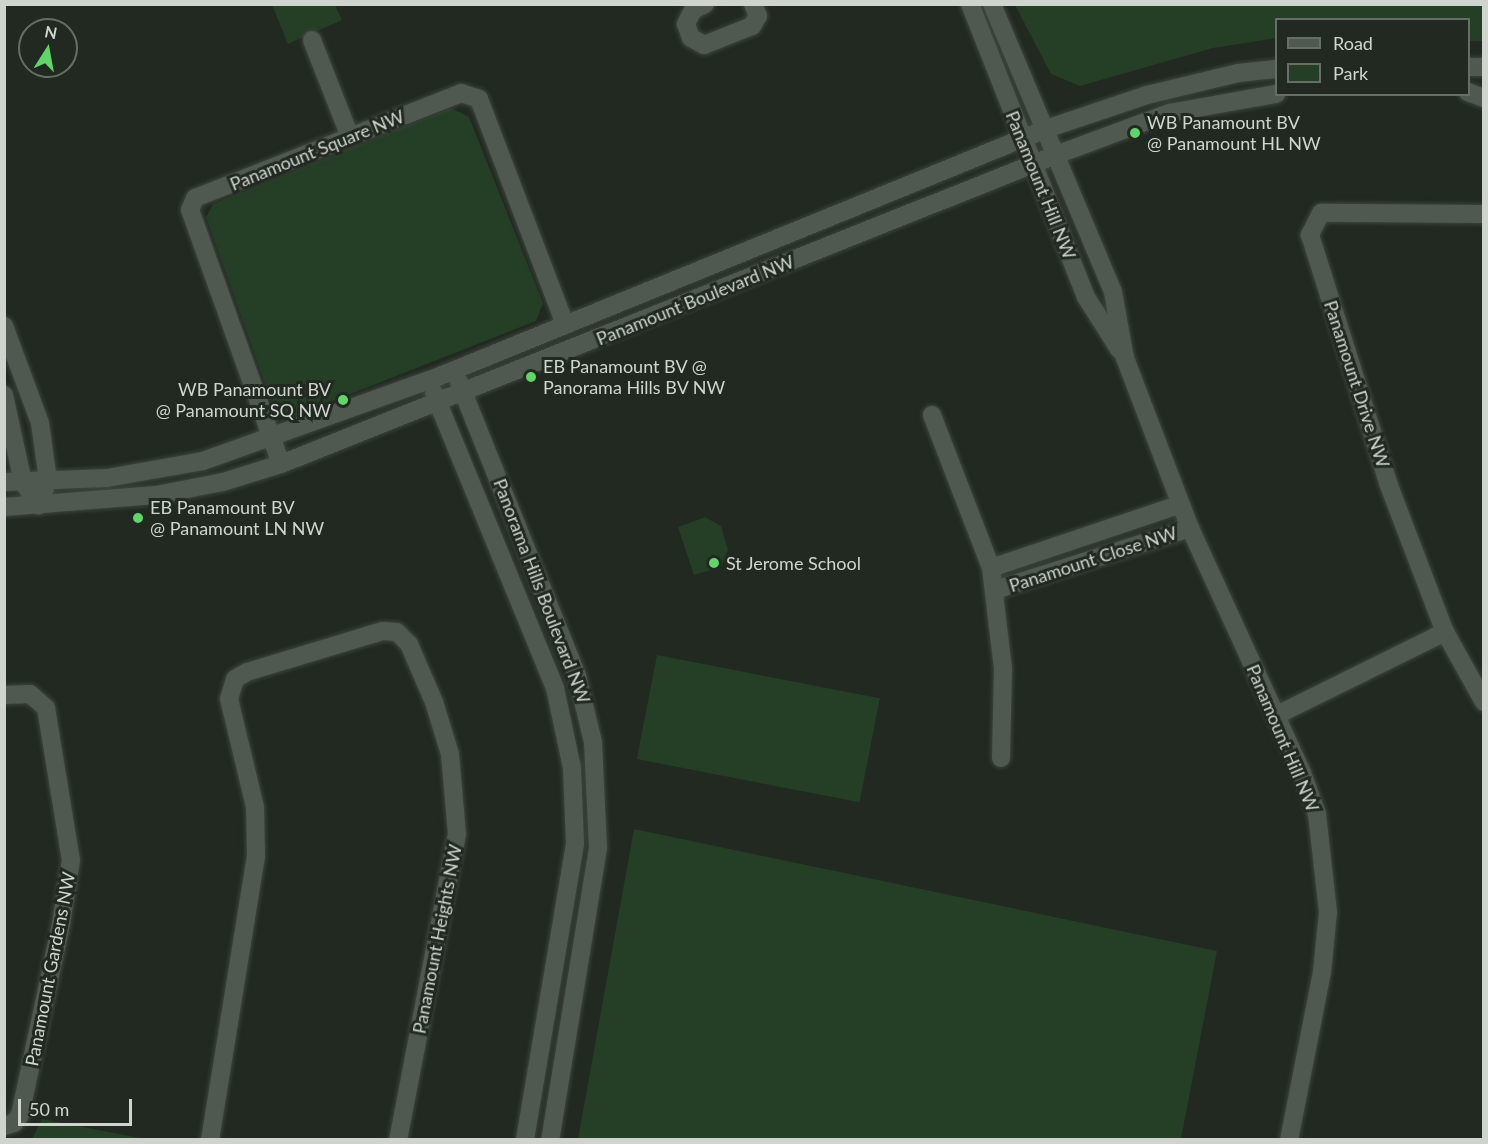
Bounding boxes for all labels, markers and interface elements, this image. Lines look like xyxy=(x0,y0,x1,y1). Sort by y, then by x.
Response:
north arrow xyxy=(18,18,78,78)
legend xyxy=(1275,18,1470,96)
text: N xyxy=(43,21,59,42)
text: Road xyxy=(1333,32,1373,54)
text: Park xyxy=(1333,62,1368,84)
street label: Panamount Square NW xyxy=(227,105,407,195)
street label: Panamount Hill NW xyxy=(1001,108,1081,262)
place label: WB Panamount BV @ Panamount HL NW xyxy=(1147,112,1321,154)
marker: WB Panamount BV @ Panamount HL NW xyxy=(1128,126,1142,140)
street label: Panamount Boulevard NW xyxy=(593,250,797,350)
street label: Panamount Drive NW xyxy=(1320,298,1394,470)
place label: EB Panamount BV @ Panorama Hills BV NW xyxy=(543,356,726,398)
marker: EB Panamount BV @ Panorama Hills BV NW xyxy=(524,370,538,384)
place label: WB Panamount BV @ Panamount SQ NW xyxy=(156,379,331,422)
marker: WB Panamount BV @ Panamount SQ NW xyxy=(336,393,350,407)
street label: Panorama Hills Boulevard NW xyxy=(489,476,595,706)
place label: EB Panamount BV @ Panamount LN NW xyxy=(150,497,324,540)
marker: EB Panamount BV @ Panamount LN NW xyxy=(131,511,145,525)
street label: Panamount Close NW xyxy=(1006,522,1180,596)
place label: St Jerome School xyxy=(726,552,862,574)
marker: St Jerome School xyxy=(707,556,721,570)
street label: Panamount Hill NW xyxy=(1242,661,1324,815)
street label: Panamount Heights NW xyxy=(408,843,466,1035)
street label: Panamount Gardens NW xyxy=(21,870,79,1068)
scale bar xyxy=(21,1087,135,1125)
text: 50 m xyxy=(29,1098,69,1120)

